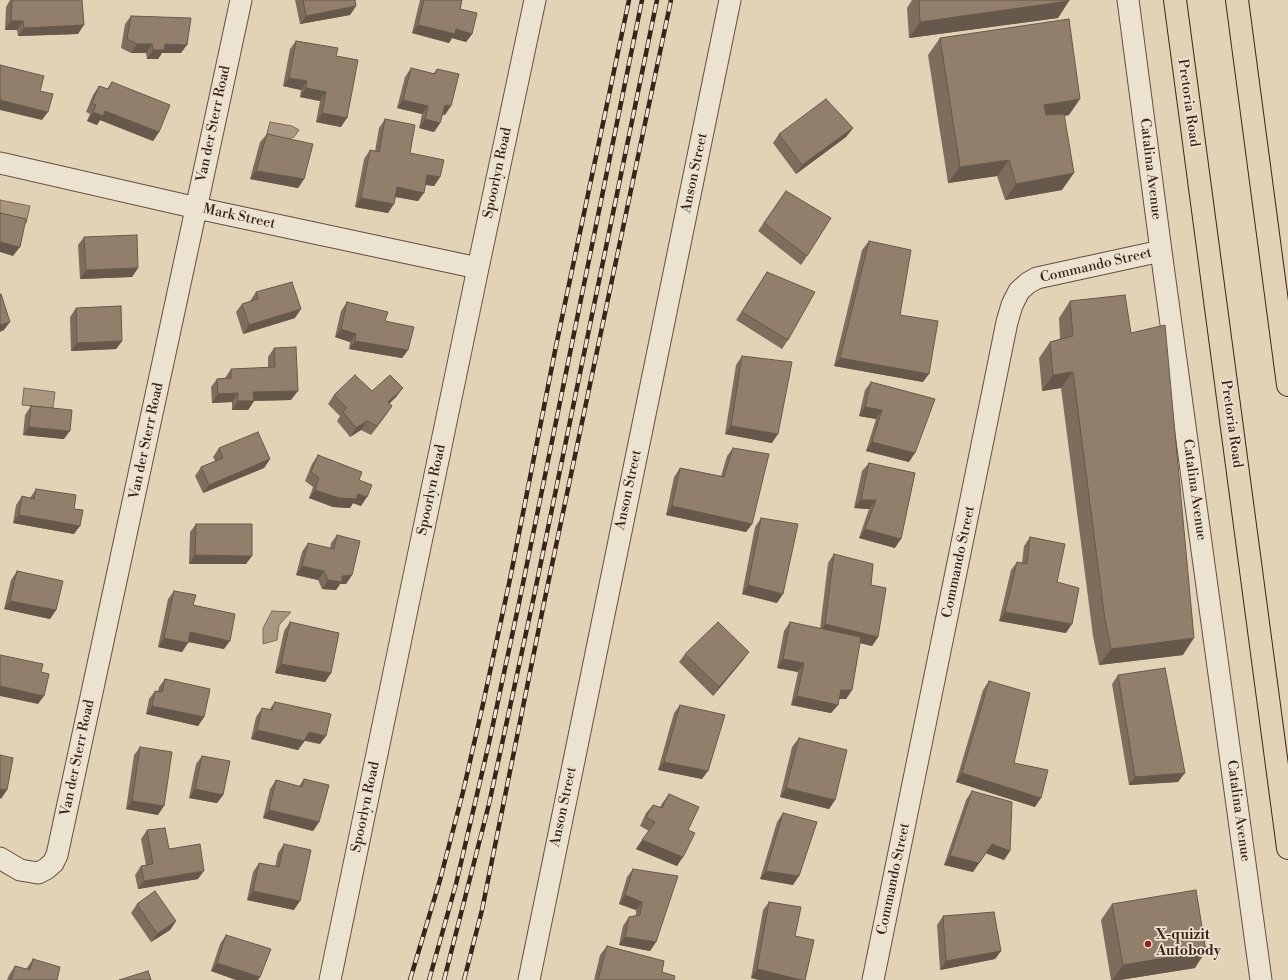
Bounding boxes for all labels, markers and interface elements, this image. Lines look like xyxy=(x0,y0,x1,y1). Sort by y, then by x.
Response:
street label: Pretoria Road xyxy=(1174,58,1202,148)
street label: Van der Sterr Road xyxy=(193,64,235,184)
street label: Catalina Avenue xyxy=(1135,117,1165,221)
street label: Spoorlyn Road xyxy=(480,126,516,220)
street label: Anson Street xyxy=(678,132,712,214)
street label: Mark Street xyxy=(201,201,277,233)
street label: Commando Street xyxy=(1038,245,1154,287)
street label: Pretoria Road xyxy=(1217,379,1245,469)
street label: Van der Sterr Road xyxy=(126,381,168,501)
street label: Catalina Avenue xyxy=(1179,438,1209,542)
street label: Spoorlyn Road xyxy=(414,443,450,537)
street label: Anson Street xyxy=(612,449,646,531)
street label: Commando Street xyxy=(939,504,979,620)
street label: Van der Sterr Road xyxy=(57,698,99,818)
street label: Catalina Avenue xyxy=(1223,759,1253,863)
street label: Spoorlyn Road xyxy=(348,760,384,854)
street label: Anson Street xyxy=(547,766,581,848)
street label: Commando Street xyxy=(874,821,914,937)
place label: X-quizit Autobody xyxy=(1156,928,1221,960)
marker: X-quizit Autobody xyxy=(1143,939,1153,949)

